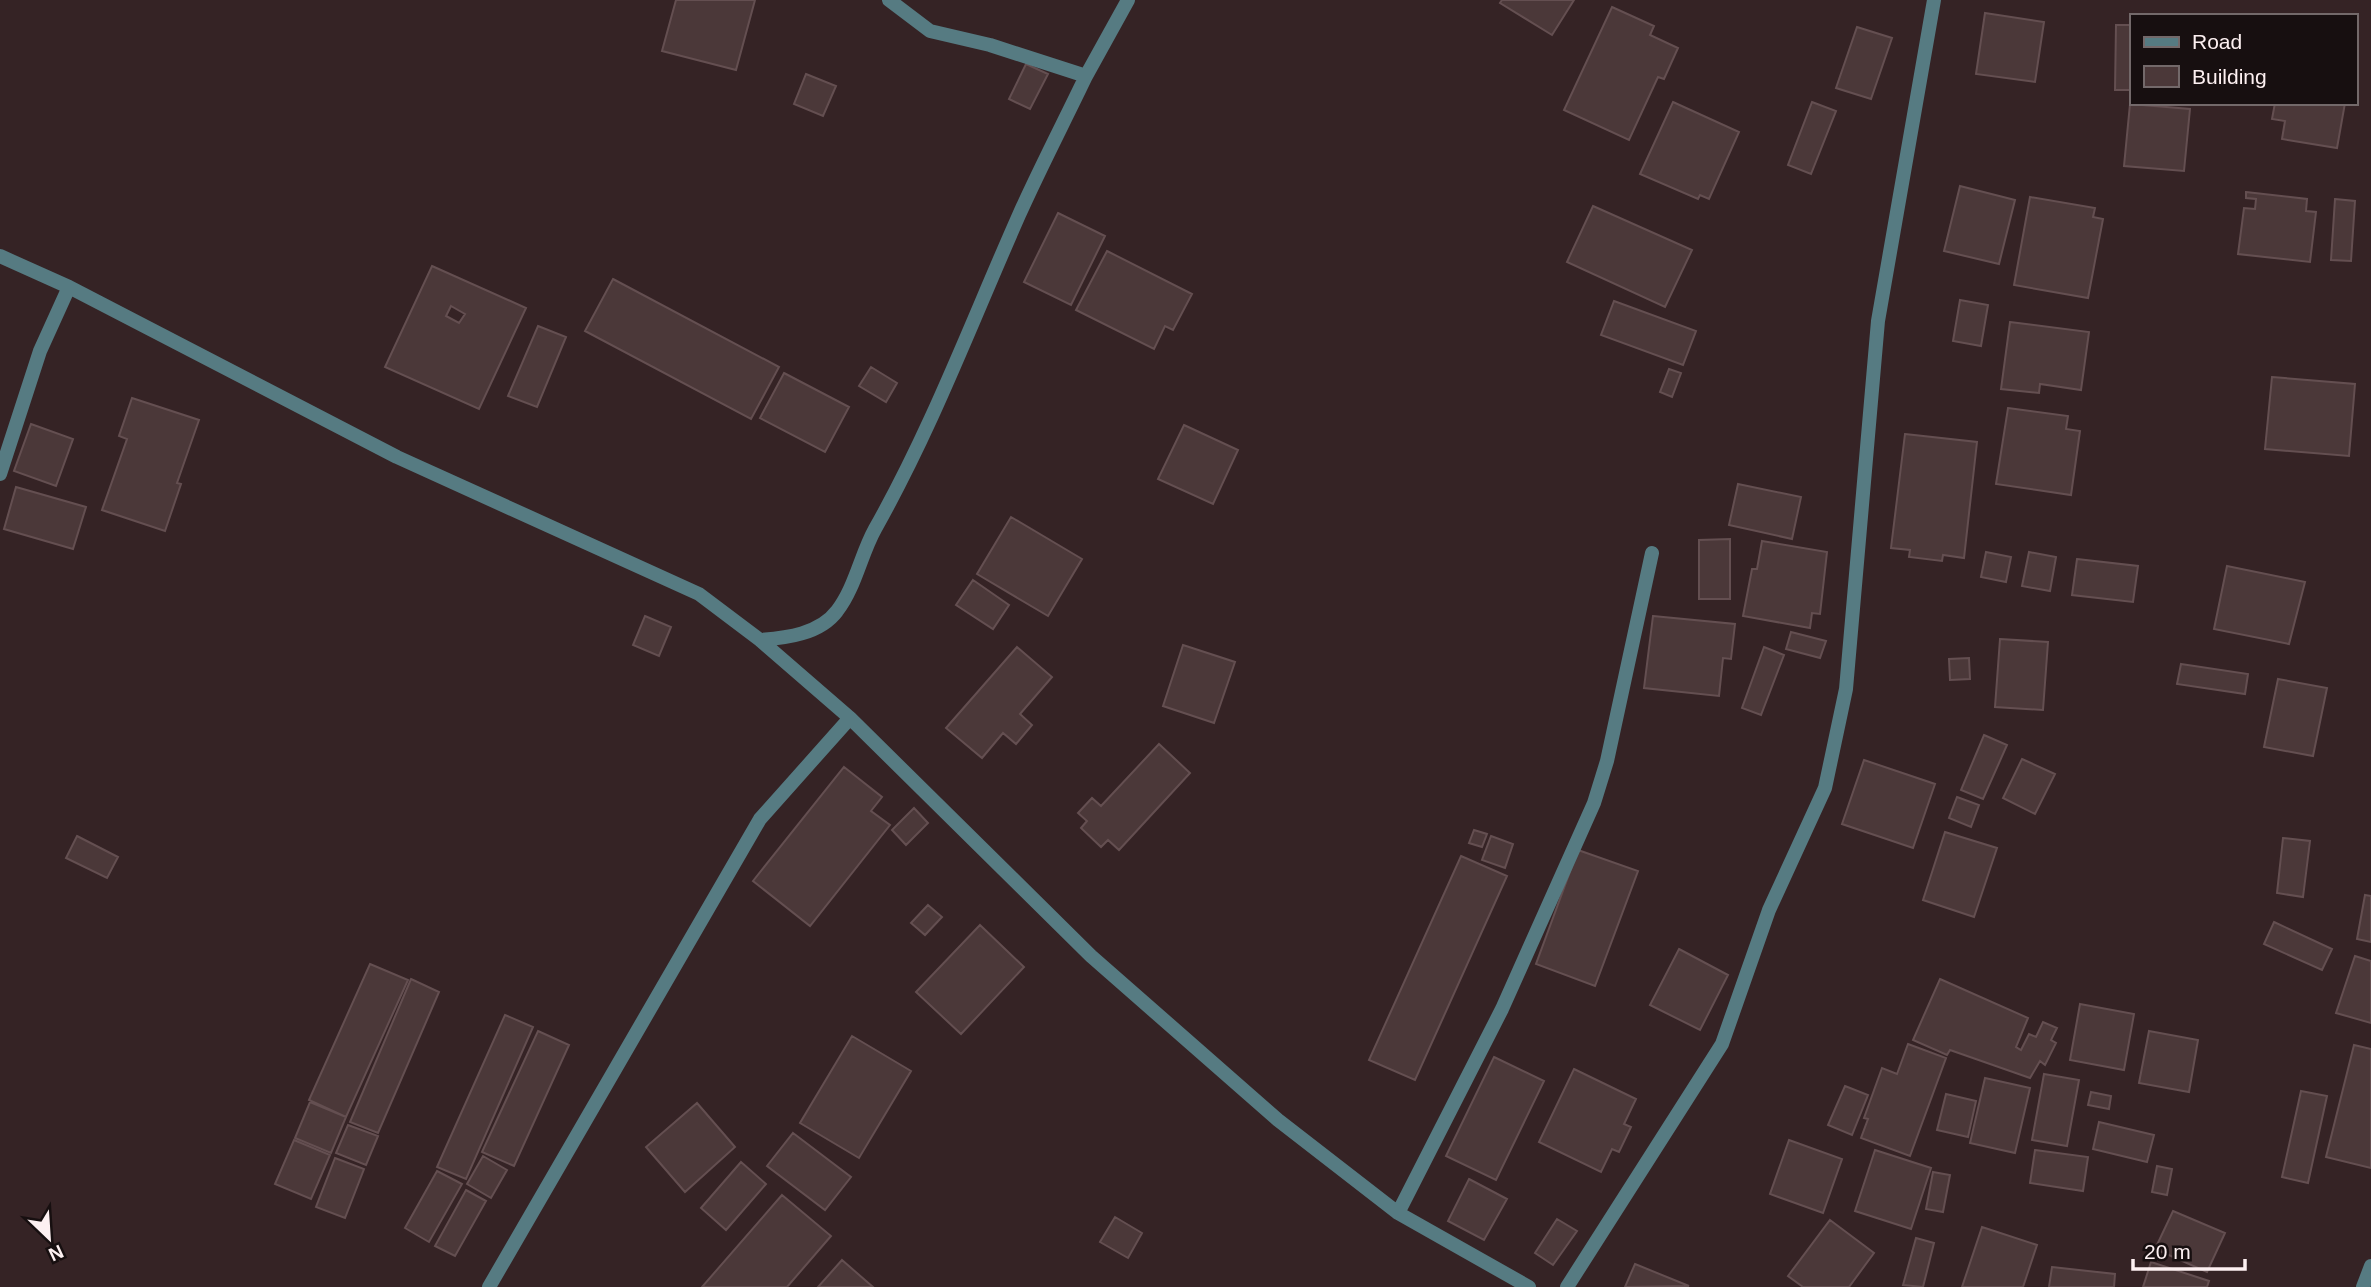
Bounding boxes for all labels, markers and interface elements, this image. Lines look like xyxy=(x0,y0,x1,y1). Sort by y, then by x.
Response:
legend xyxy=(2130,14,2357,105)
text: Road xyxy=(2192,30,2242,53)
text: Building xyxy=(2192,65,2267,88)
north arrow xyxy=(14,1203,84,1273)
scale bar xyxy=(2133,1228,2245,1272)
text: 20 m xyxy=(2144,1240,2191,1263)
text: N xyxy=(45,1241,67,1265)

